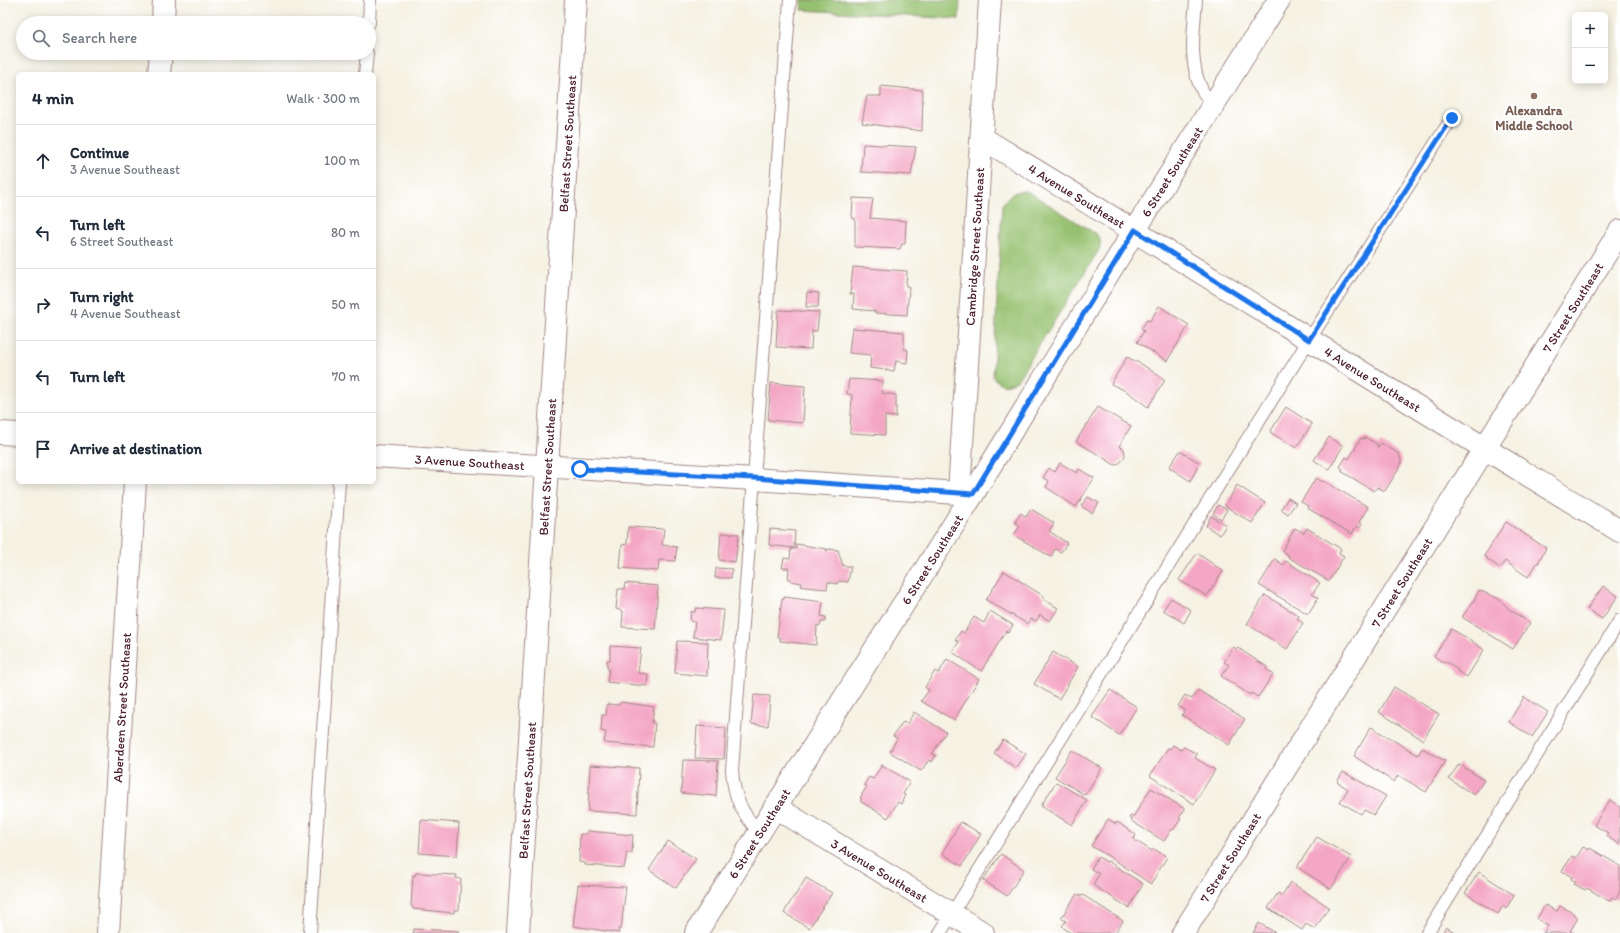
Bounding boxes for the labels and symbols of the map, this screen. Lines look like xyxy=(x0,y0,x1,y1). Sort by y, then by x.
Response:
street label: Belfast Street Southeast xyxy=(556,74,579,213)
marker: Alexandra Middle School xyxy=(1529,91,1539,101)
place label: Alexandra Middle School xyxy=(1495,103,1573,133)
route end xyxy=(1443,109,1461,127)
street label: 6 Street Southeast xyxy=(1138,124,1206,219)
street label: 4 Avenue Southeast xyxy=(1025,161,1128,232)
street label: Cambridge Street Southeast xyxy=(962,167,987,326)
street label: 7 Street Southeast xyxy=(1539,260,1607,355)
street label: 4 Avenue Southeast xyxy=(1321,344,1423,415)
street label: Belfast Street Southeast xyxy=(536,398,559,536)
street label: 3 Avenue Southeast xyxy=(414,451,525,473)
route start xyxy=(571,460,589,478)
street label: 6 Street Southeast xyxy=(898,512,966,607)
street label: 7 Street Southeast xyxy=(1368,535,1435,630)
street label: Aberdeen Street Southeast xyxy=(110,632,134,783)
street label: Belfast Street Southeast xyxy=(516,721,539,859)
street label: 6 Street Southeast xyxy=(725,786,793,881)
street label: 7 Street Southeast xyxy=(1197,810,1264,905)
street label: 3 Avenue Southeast xyxy=(828,836,930,906)

